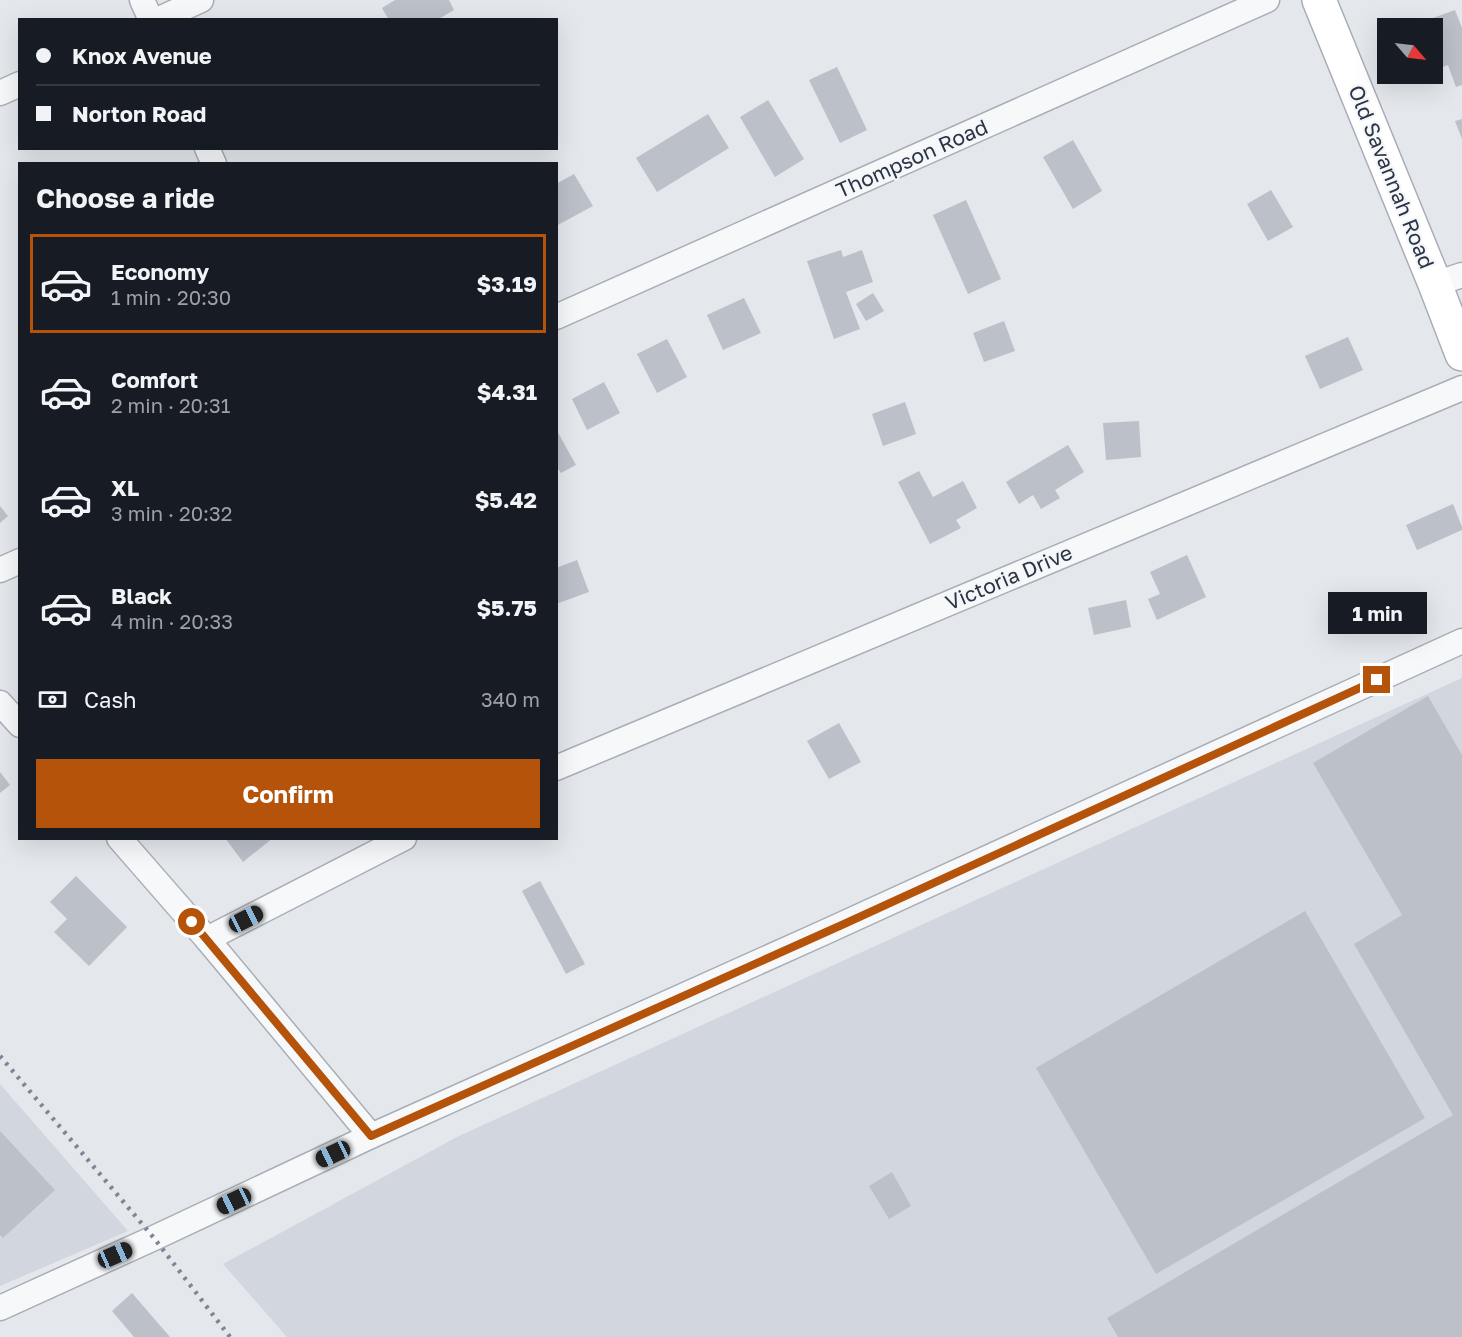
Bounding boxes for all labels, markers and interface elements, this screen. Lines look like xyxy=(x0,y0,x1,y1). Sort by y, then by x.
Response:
north arrow xyxy=(1377,18,1443,84)
map controls xyxy=(1377,18,1443,84)
text: Knox Avenue xyxy=(72,42,212,69)
street label: Old Savannah Road xyxy=(1343,81,1441,272)
text: Norton Road xyxy=(72,100,206,127)
street label: Thompson Road xyxy=(832,113,992,203)
text: Choose a ride xyxy=(36,182,215,214)
icon: car xyxy=(39,257,93,311)
text: Economy xyxy=(111,258,209,285)
text: $3.19 xyxy=(476,270,537,297)
text: 1 min · 20:30 xyxy=(111,285,231,309)
icon: car xyxy=(39,365,93,419)
text: Comfort xyxy=(111,366,198,393)
text: $4.31 xyxy=(477,378,537,405)
text: 2 min · 20:31 xyxy=(111,393,230,417)
icon: car xyxy=(39,473,93,527)
text: XL xyxy=(111,474,139,501)
text: $5.42 xyxy=(475,486,537,513)
text: 3 min · 20:32 xyxy=(111,501,232,525)
street label: Victoria Drive xyxy=(941,539,1076,615)
icon: car xyxy=(39,581,93,635)
text: Black xyxy=(111,582,172,609)
callout: 1 min xyxy=(1328,593,1426,635)
text: $5.75 xyxy=(476,594,537,621)
text: 1 min xyxy=(1352,601,1403,625)
text: 4 min · 20:33 xyxy=(111,609,233,633)
route end xyxy=(1363,666,1390,693)
icon: cash xyxy=(36,683,69,716)
text: Cash xyxy=(84,686,137,713)
text: 340 m xyxy=(481,687,540,711)
button: Confirm xyxy=(36,759,540,828)
car xyxy=(226,903,266,935)
route start xyxy=(178,908,205,935)
car xyxy=(313,1138,353,1170)
car xyxy=(214,1185,254,1217)
car xyxy=(95,1239,135,1271)

